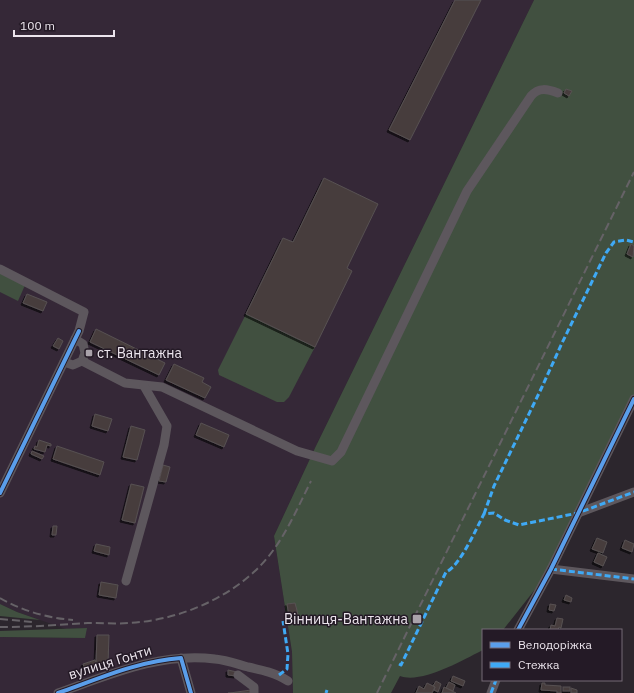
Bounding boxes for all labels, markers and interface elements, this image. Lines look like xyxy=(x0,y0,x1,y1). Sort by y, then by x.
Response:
scale bar xyxy=(14,12,114,38)
text: 100 m xyxy=(20,18,55,33)
place label: ст. Вантажна xyxy=(97,344,182,362)
marker: ст. Вантажна xyxy=(84,348,94,358)
place label: Вінниця-Вантажна xyxy=(284,610,409,628)
marker: Вінниця-Вантажна xyxy=(411,613,423,625)
legend xyxy=(482,629,622,681)
text: Велодоріжка xyxy=(518,637,592,652)
street label: вулиця Гонти xyxy=(66,641,154,683)
text: Стежка xyxy=(518,657,560,672)

